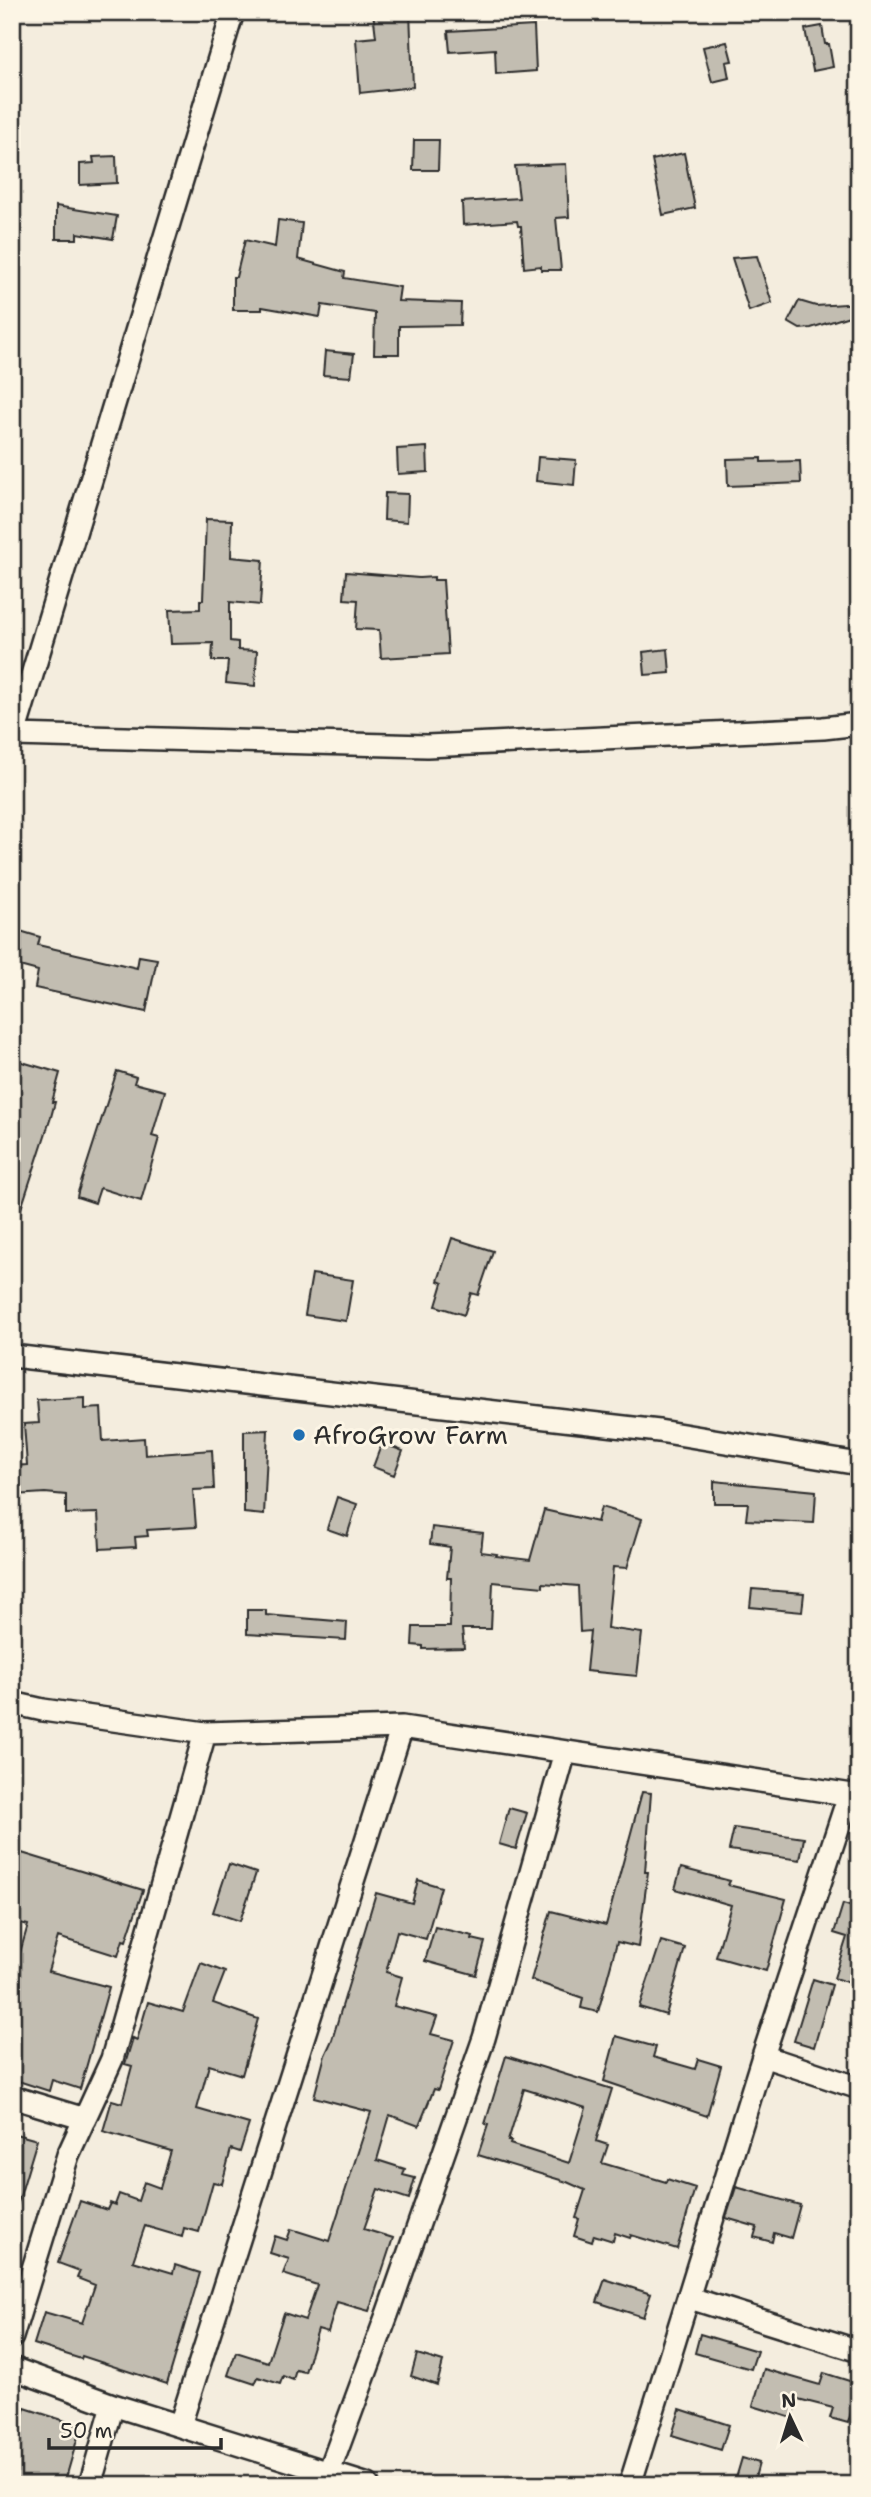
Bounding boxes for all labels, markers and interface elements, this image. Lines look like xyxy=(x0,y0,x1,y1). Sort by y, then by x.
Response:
place label: AfroGrow Farm xyxy=(313,1417,508,1452)
marker: AfroGrow Farm xyxy=(291,1427,307,1443)
north arrow xyxy=(756,2382,826,2452)
text: N xyxy=(780,2388,797,2414)
scale bar xyxy=(49,2406,220,2450)
text: 50 m xyxy=(60,2417,113,2445)

